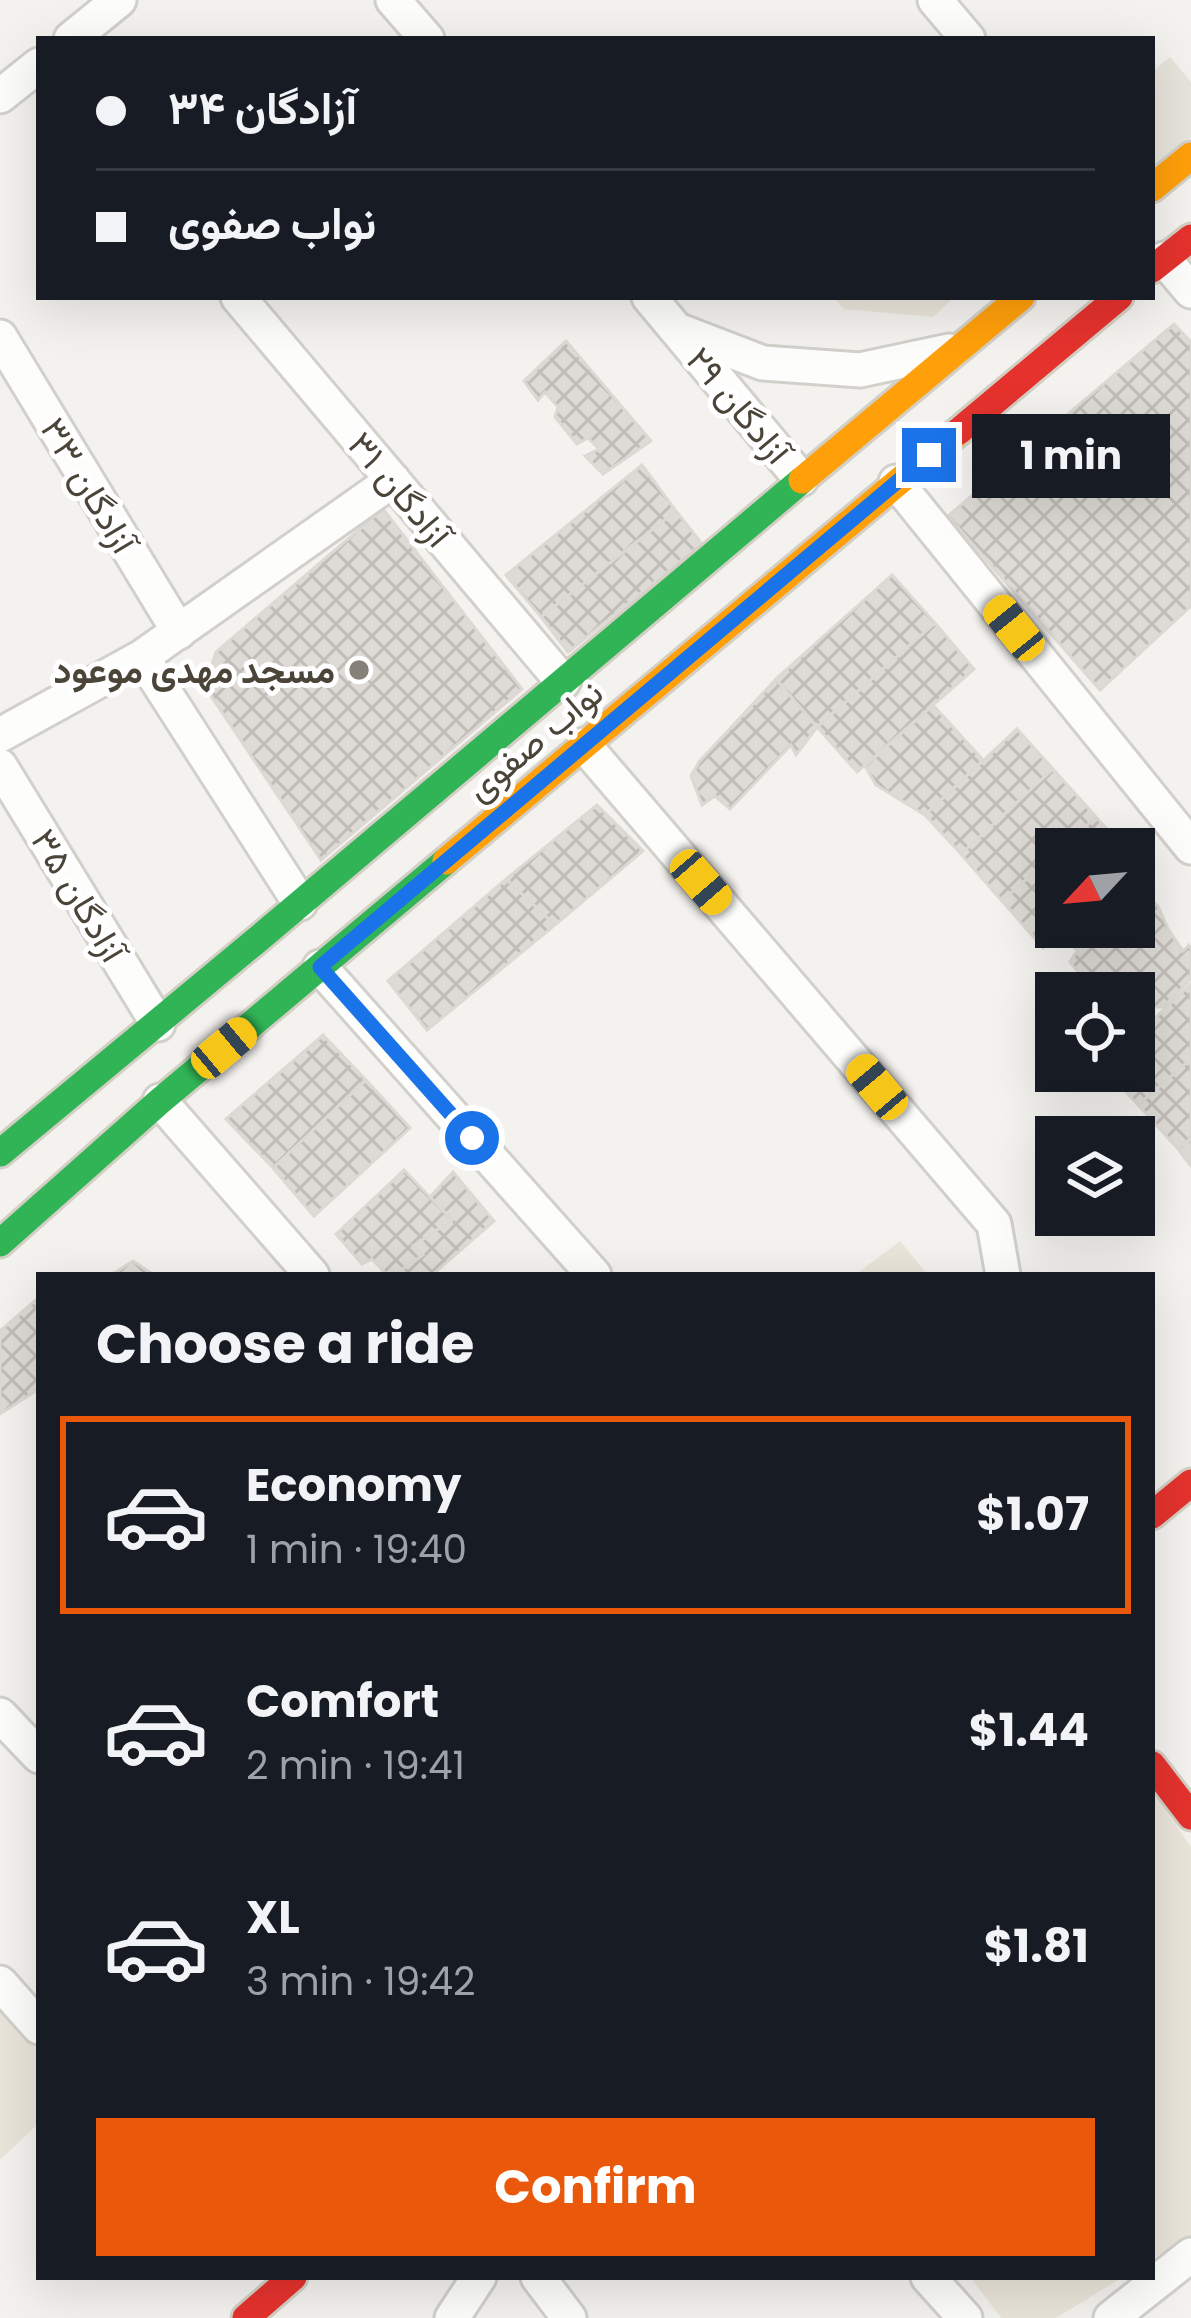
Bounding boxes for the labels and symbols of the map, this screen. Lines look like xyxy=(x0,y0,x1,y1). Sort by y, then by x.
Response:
street label: آزادگان ۲۹ xyxy=(674,336,805,477)
street label: آزادگان ۳۳ xyxy=(28,408,150,565)
callout: 1 min xyxy=(971,413,1169,497)
street label: آزادگان ۳۱ xyxy=(336,421,465,560)
route end xyxy=(902,428,956,482)
car xyxy=(977,589,1051,667)
place label: مسجد مهدی موعود xyxy=(54,645,335,696)
marker: مسجد مهدی موعود xyxy=(346,657,372,683)
street label: نواب صفوی xyxy=(455,668,614,813)
street label: آزادگان ۳۵ xyxy=(19,819,140,974)
north arrow xyxy=(1035,828,1155,948)
car xyxy=(664,843,738,921)
car xyxy=(185,1011,263,1085)
car xyxy=(840,1048,914,1126)
route start xyxy=(445,1111,499,1165)

